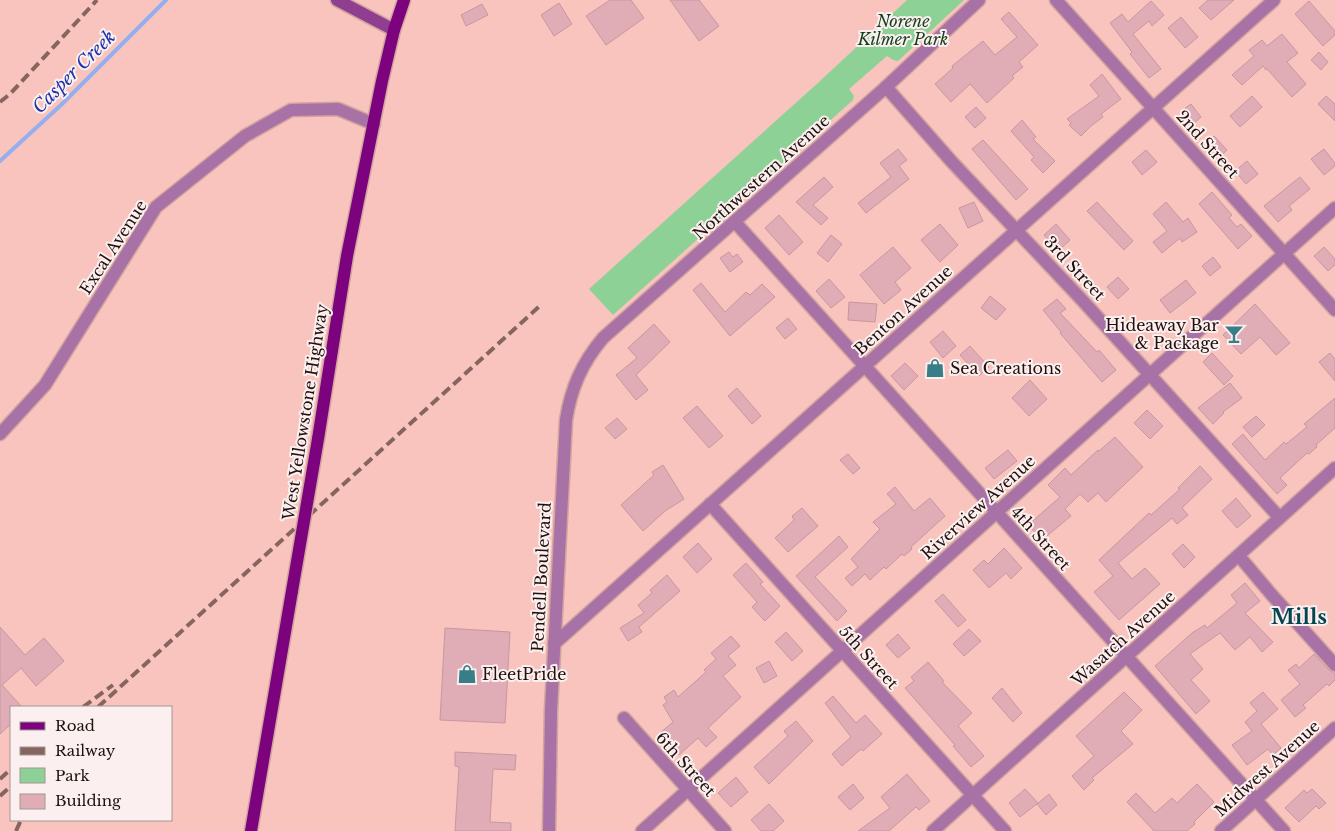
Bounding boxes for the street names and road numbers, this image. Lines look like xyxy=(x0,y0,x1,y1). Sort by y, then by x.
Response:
street label: 2nd Street xyxy=(1172,106,1244,182)
street label: Northwestern Avenue xyxy=(688,110,834,244)
street label: Excal Avenue xyxy=(75,196,151,298)
street label: 3rd Street xyxy=(1040,232,1110,304)
street label: Benton Avenue xyxy=(850,261,956,359)
street label: West Yellowstone Highway xyxy=(278,302,332,523)
street label: Riverview Avenue xyxy=(917,451,1039,563)
street label: Pendell Boulevard xyxy=(527,501,555,652)
street label: 4th Street xyxy=(1007,502,1075,574)
street label: Wasatch Avenue xyxy=(1066,586,1179,691)
street label: 5th Street xyxy=(835,621,903,693)
street label: Midwest Avenue xyxy=(1210,716,1324,820)
street label: 6th Street xyxy=(652,728,720,800)

